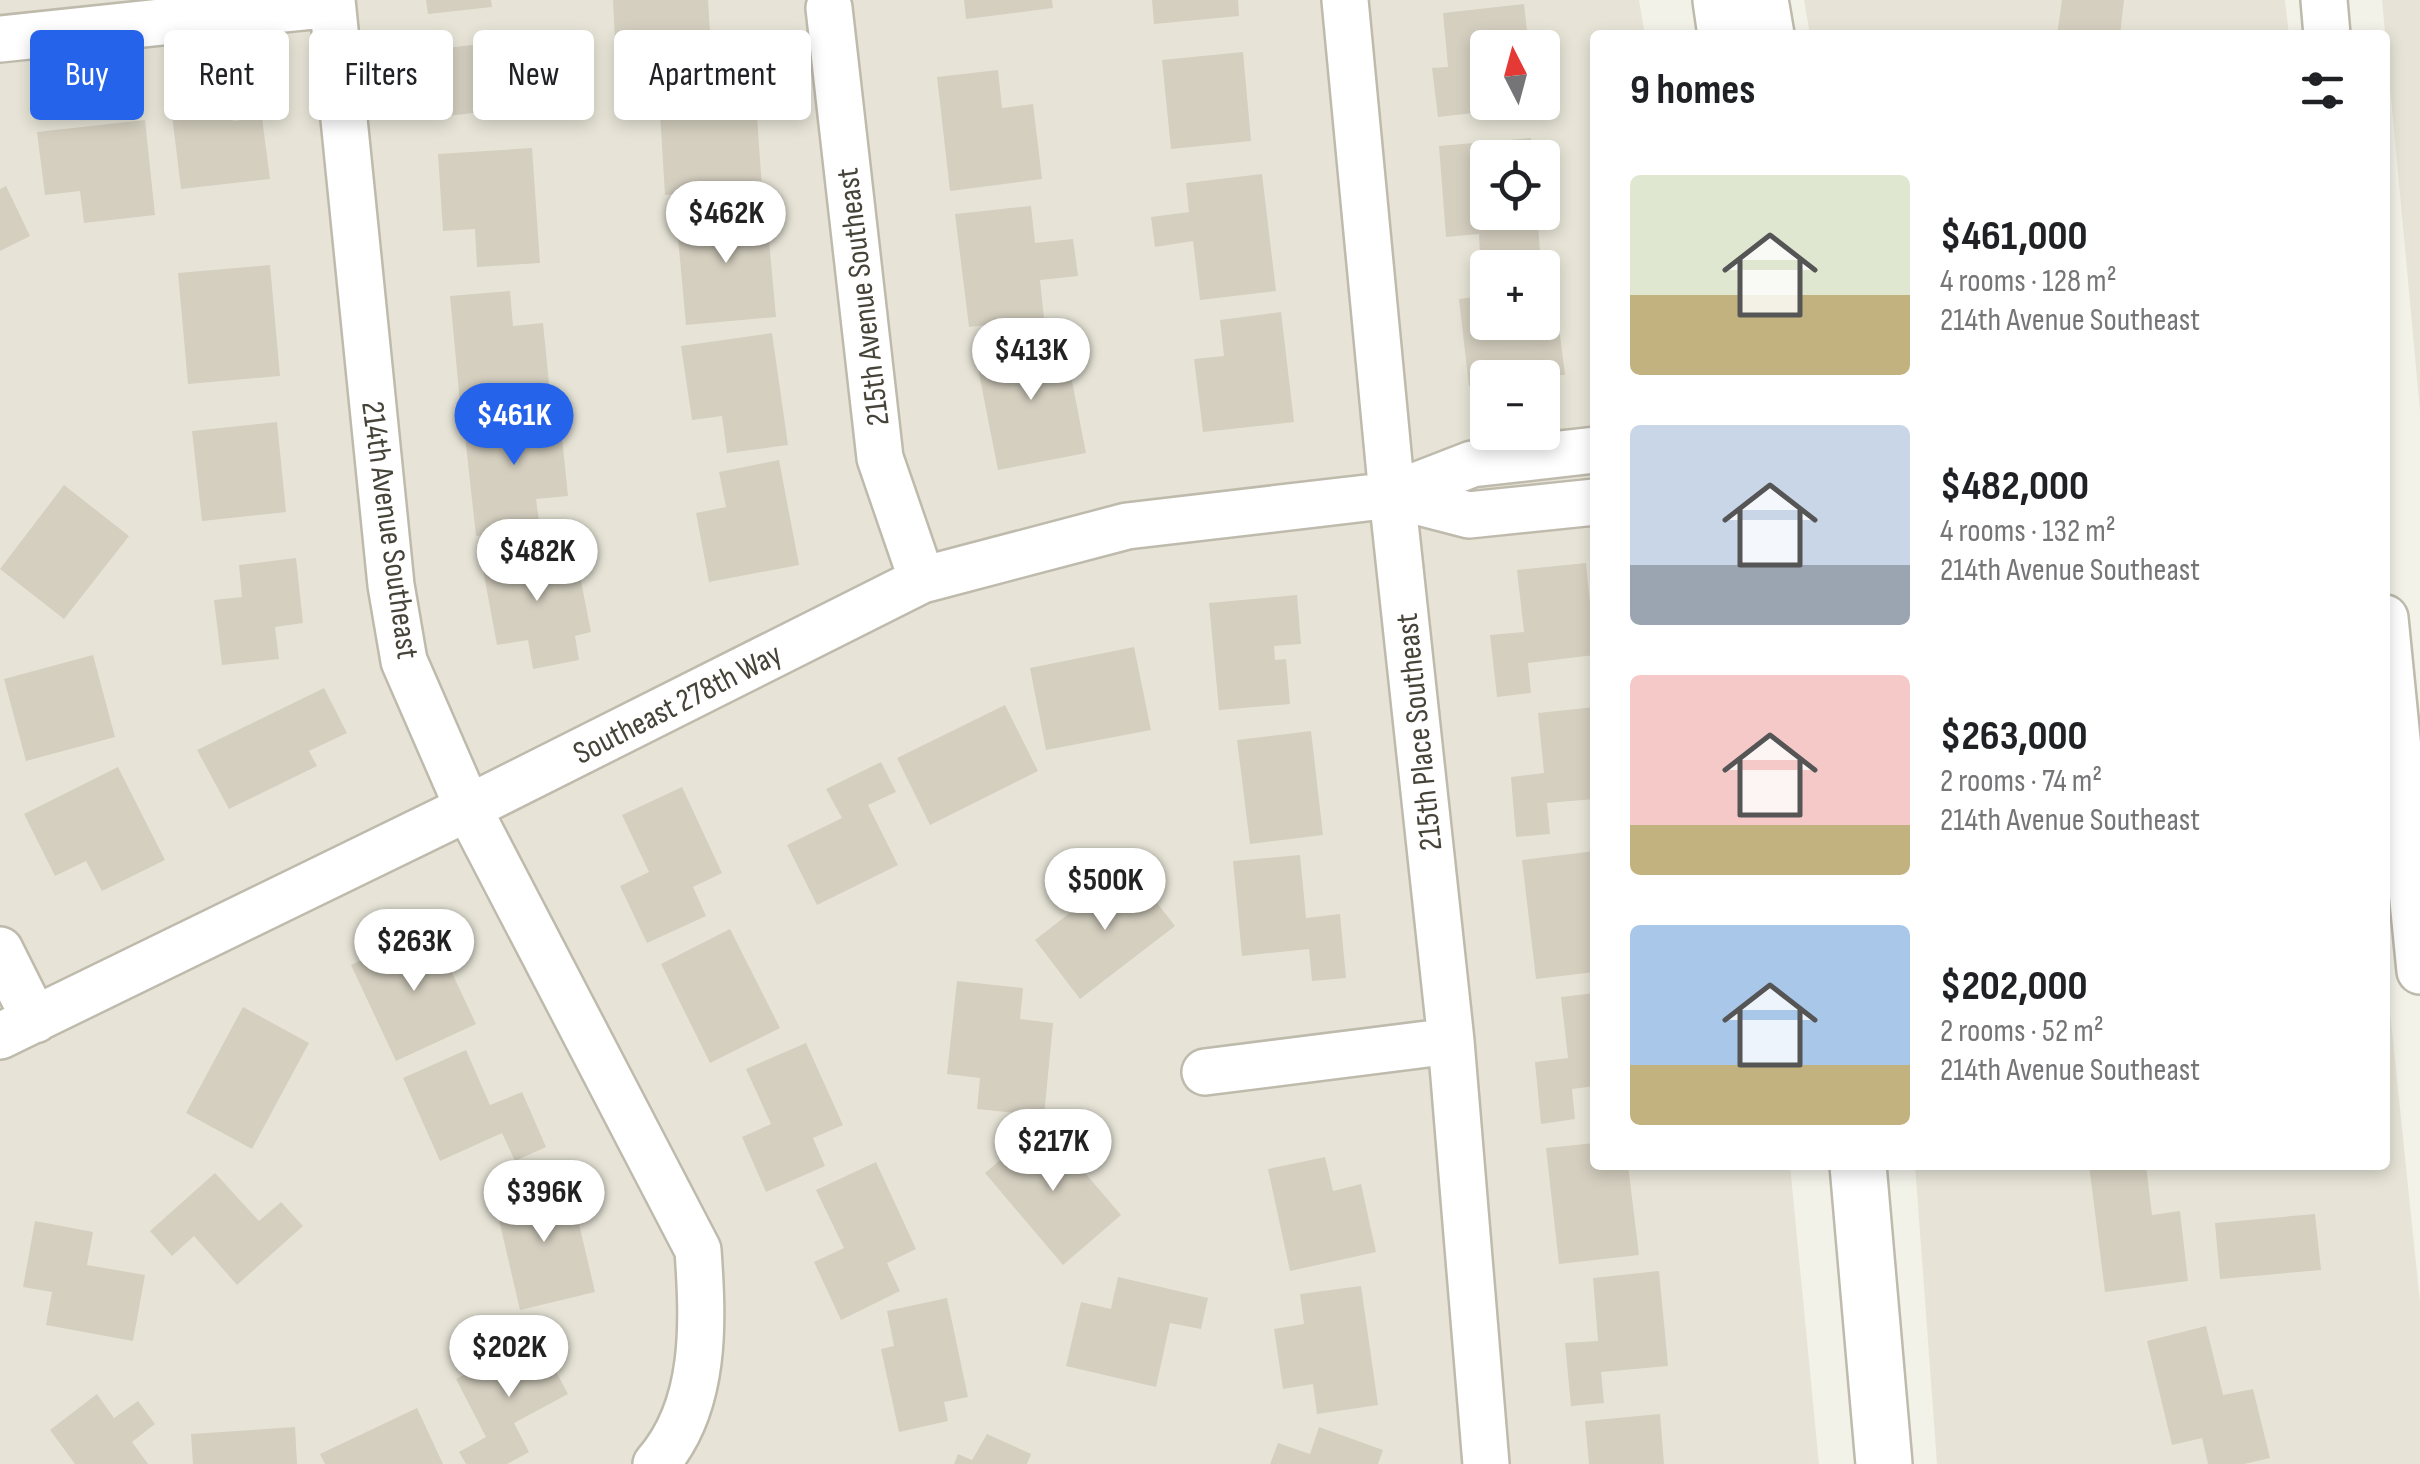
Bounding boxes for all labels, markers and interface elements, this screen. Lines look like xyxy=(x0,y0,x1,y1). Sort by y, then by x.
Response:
chip: Buy xyxy=(30,30,144,120)
chip: Rent xyxy=(164,30,289,120)
chip: Filters xyxy=(309,30,453,120)
chip: New xyxy=(473,30,594,120)
chip: Apartment xyxy=(614,30,811,120)
north arrow xyxy=(1470,30,1560,120)
map controls xyxy=(1470,30,1560,450)
icon: filters xyxy=(2295,63,2350,118)
text: 9 homes xyxy=(1630,65,1755,116)
button: locate xyxy=(1470,140,1560,230)
street label: 215th Avenue Southeast xyxy=(828,166,899,428)
pin: $462K xyxy=(656,181,796,266)
text: $462K xyxy=(688,194,764,233)
text: $461,000 xyxy=(1940,211,2088,262)
icon: home xyxy=(1710,215,1830,335)
button: + xyxy=(1470,250,1560,340)
text: 4 rooms · 128 m² xyxy=(1940,262,2117,301)
text: 214th Avenue Southeast xyxy=(1940,301,2200,340)
pin: $413K xyxy=(961,318,1101,403)
text: $413K xyxy=(994,331,1068,370)
button: − xyxy=(1470,360,1560,450)
pin: $461K xyxy=(444,383,584,468)
text: $461K xyxy=(476,396,552,435)
street label: 214th Avenue Southeast xyxy=(352,399,427,662)
text: $482,000 xyxy=(1940,461,2089,512)
icon: home xyxy=(1710,465,1830,585)
text: 4 rooms · 132 m² xyxy=(1940,512,2116,551)
pin: $482K xyxy=(467,519,607,604)
text: $482K xyxy=(499,532,575,571)
text: 214th Avenue Southeast xyxy=(1940,551,2200,590)
street label: 215th Place Southeast xyxy=(1388,611,1451,852)
street label: Southeast 278th Way xyxy=(567,635,788,774)
text: $263,000 xyxy=(1940,711,2087,762)
icon: home xyxy=(1710,715,1830,835)
text: 2 rooms · 74 m² xyxy=(1940,762,2102,801)
text: 214th Avenue Southeast xyxy=(1940,801,2200,840)
pin: $500K xyxy=(1035,848,1175,933)
text: $500K xyxy=(1067,861,1143,900)
pin: $263K xyxy=(344,909,484,994)
text: $263K xyxy=(376,922,452,961)
text: $202,000 xyxy=(1940,961,2088,1012)
icon: home xyxy=(1710,965,1830,1085)
text: 2 rooms · 52 m² xyxy=(1940,1012,2104,1051)
text: 214th Avenue Southeast xyxy=(1940,1051,2200,1090)
pin: $217K xyxy=(983,1109,1123,1194)
text: $217K xyxy=(1017,1122,1089,1161)
pin: $396K xyxy=(474,1160,614,1245)
text: $396K xyxy=(506,1173,582,1212)
pin: $202K xyxy=(439,1315,579,1400)
text: $202K xyxy=(471,1328,547,1367)

